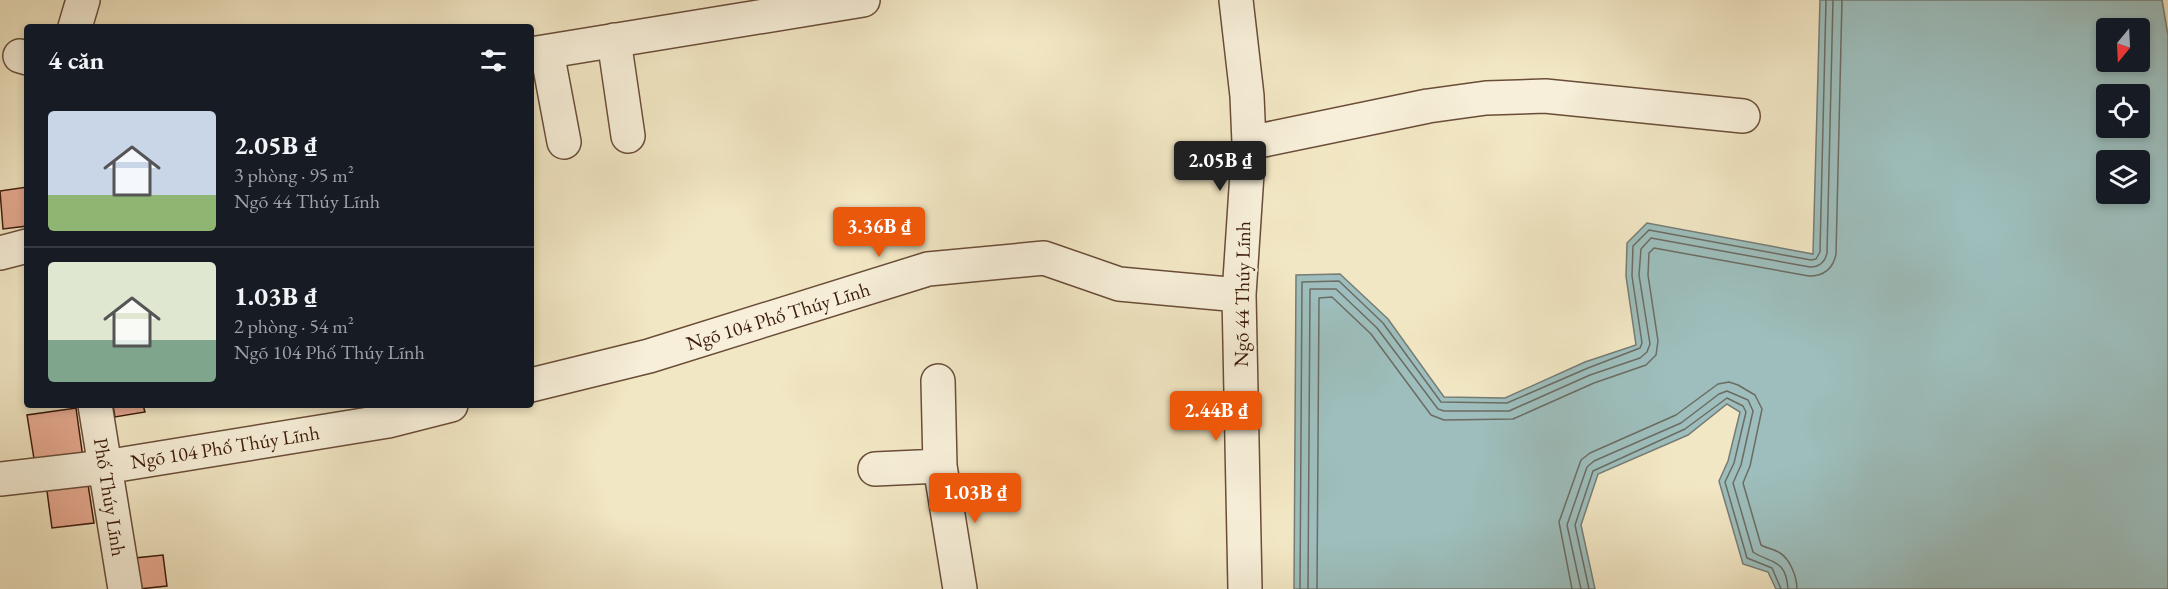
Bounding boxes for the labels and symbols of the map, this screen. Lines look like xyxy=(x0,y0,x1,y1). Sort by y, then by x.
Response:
north arrow xyxy=(2096,18,2150,72)
pin: 2.05B ₫ xyxy=(1165,141,1275,192)
pin: 3.36B ₫ xyxy=(824,207,934,258)
street label: Ngõ 44 Thúy Lĩnh xyxy=(1228,221,1256,367)
street label: Ngõ 104 Phố Thúy Lĩnh xyxy=(683,276,873,356)
pin: 2.44B ₫ xyxy=(1161,391,1271,442)
street label: Ngõ 104 Phố Thúy Lĩnh xyxy=(129,419,321,475)
street label: Phố Thúy Lĩnh xyxy=(88,436,132,558)
pin: 1.03B ₫ xyxy=(920,473,1030,524)

